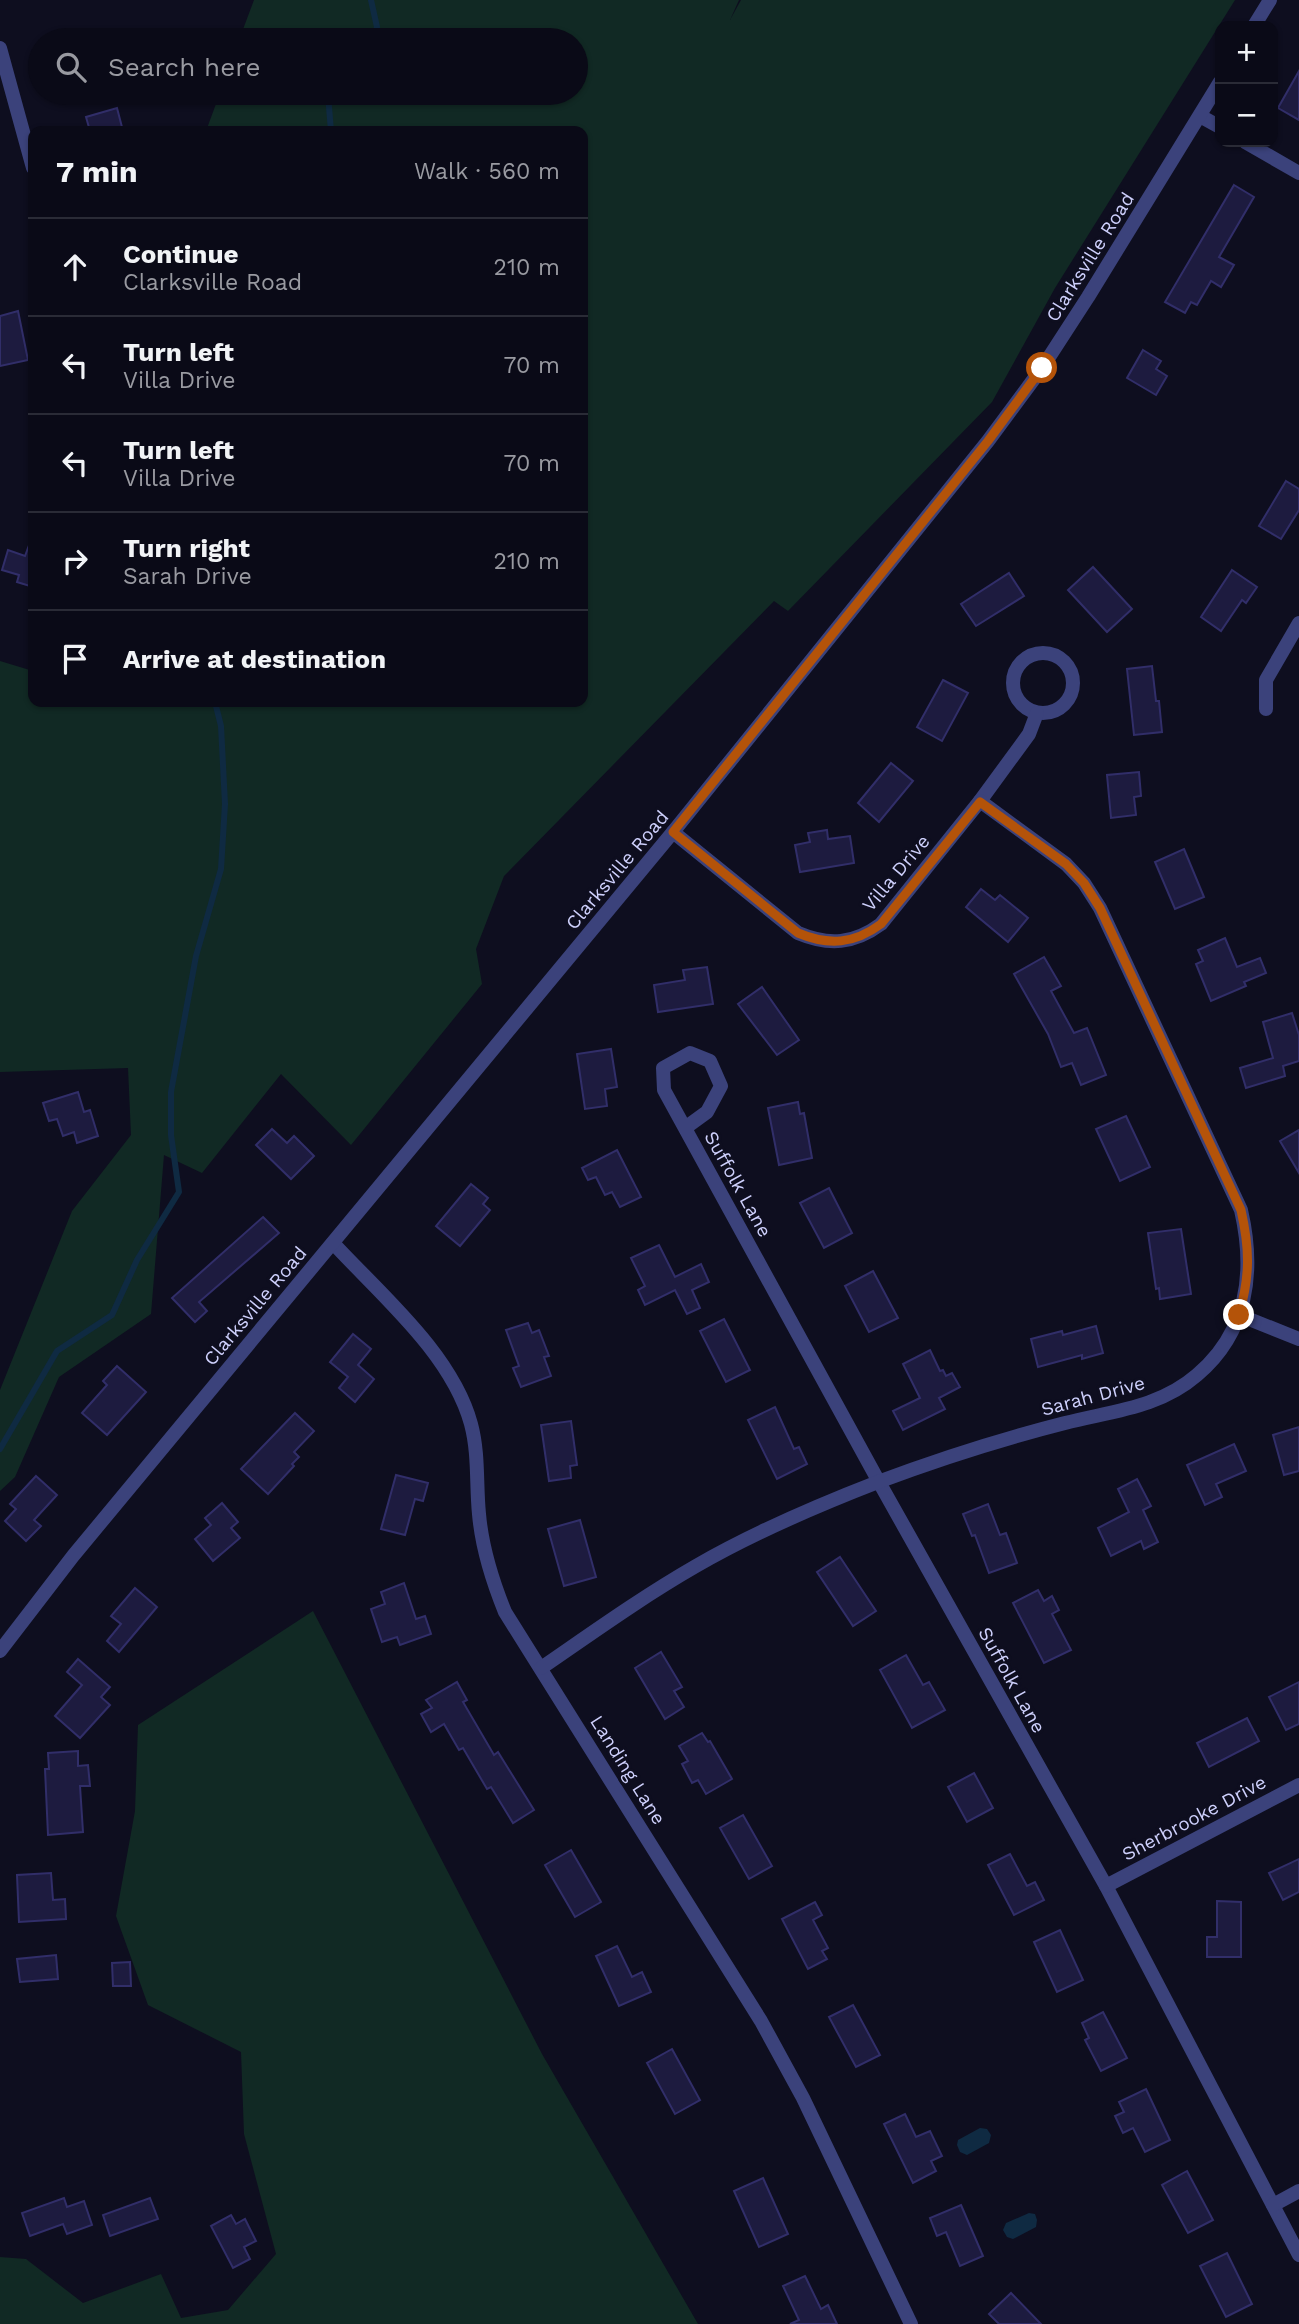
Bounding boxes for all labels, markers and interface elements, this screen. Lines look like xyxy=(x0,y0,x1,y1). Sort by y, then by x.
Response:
map controls xyxy=(1215,21,1278,147)
button: + xyxy=(1215,21,1278,84)
search box xyxy=(28,28,588,105)
icon: search xyxy=(52,48,90,86)
text: Search here xyxy=(108,52,260,82)
button: − xyxy=(1215,84,1278,147)
text: 7 min xyxy=(56,154,138,189)
text: Walk · 560 m xyxy=(414,158,560,185)
street label: Clarksville Road xyxy=(1041,188,1139,326)
text: Continue xyxy=(123,239,239,269)
icon: ahead xyxy=(56,248,94,286)
text: 210 m xyxy=(494,254,560,281)
text: Clarksville Road xyxy=(123,269,302,296)
text: Turn left xyxy=(123,337,234,367)
icon: left xyxy=(56,346,94,384)
text: 70 m xyxy=(503,352,560,379)
route start xyxy=(1026,352,1057,383)
text: Villa Drive xyxy=(123,367,236,394)
text: Turn left xyxy=(123,435,234,465)
icon: left xyxy=(56,444,94,482)
text: 70 m xyxy=(503,450,560,477)
text: Villa Drive xyxy=(123,465,236,492)
text: Turn right xyxy=(123,533,250,563)
icon: right xyxy=(56,542,94,580)
text: 210 m xyxy=(494,548,560,575)
text: Sarah Drive xyxy=(123,563,252,590)
icon: arrive xyxy=(56,640,94,678)
text: Arrive at destination xyxy=(123,644,386,674)
street label: Clarksville Road xyxy=(561,806,673,934)
street label: Villa Drive xyxy=(857,830,935,916)
street label: Suffolk Lane xyxy=(699,1127,777,1241)
street label: Clarksville Road xyxy=(199,1242,311,1370)
route end xyxy=(1223,1299,1254,1330)
street label: Sarah Drive xyxy=(1039,1371,1147,1421)
street label: Suffolk Lane xyxy=(973,1623,1051,1737)
street label: Landing Lane xyxy=(585,1711,671,1829)
street label: Sherbrooke Drive xyxy=(1118,1770,1270,1866)

